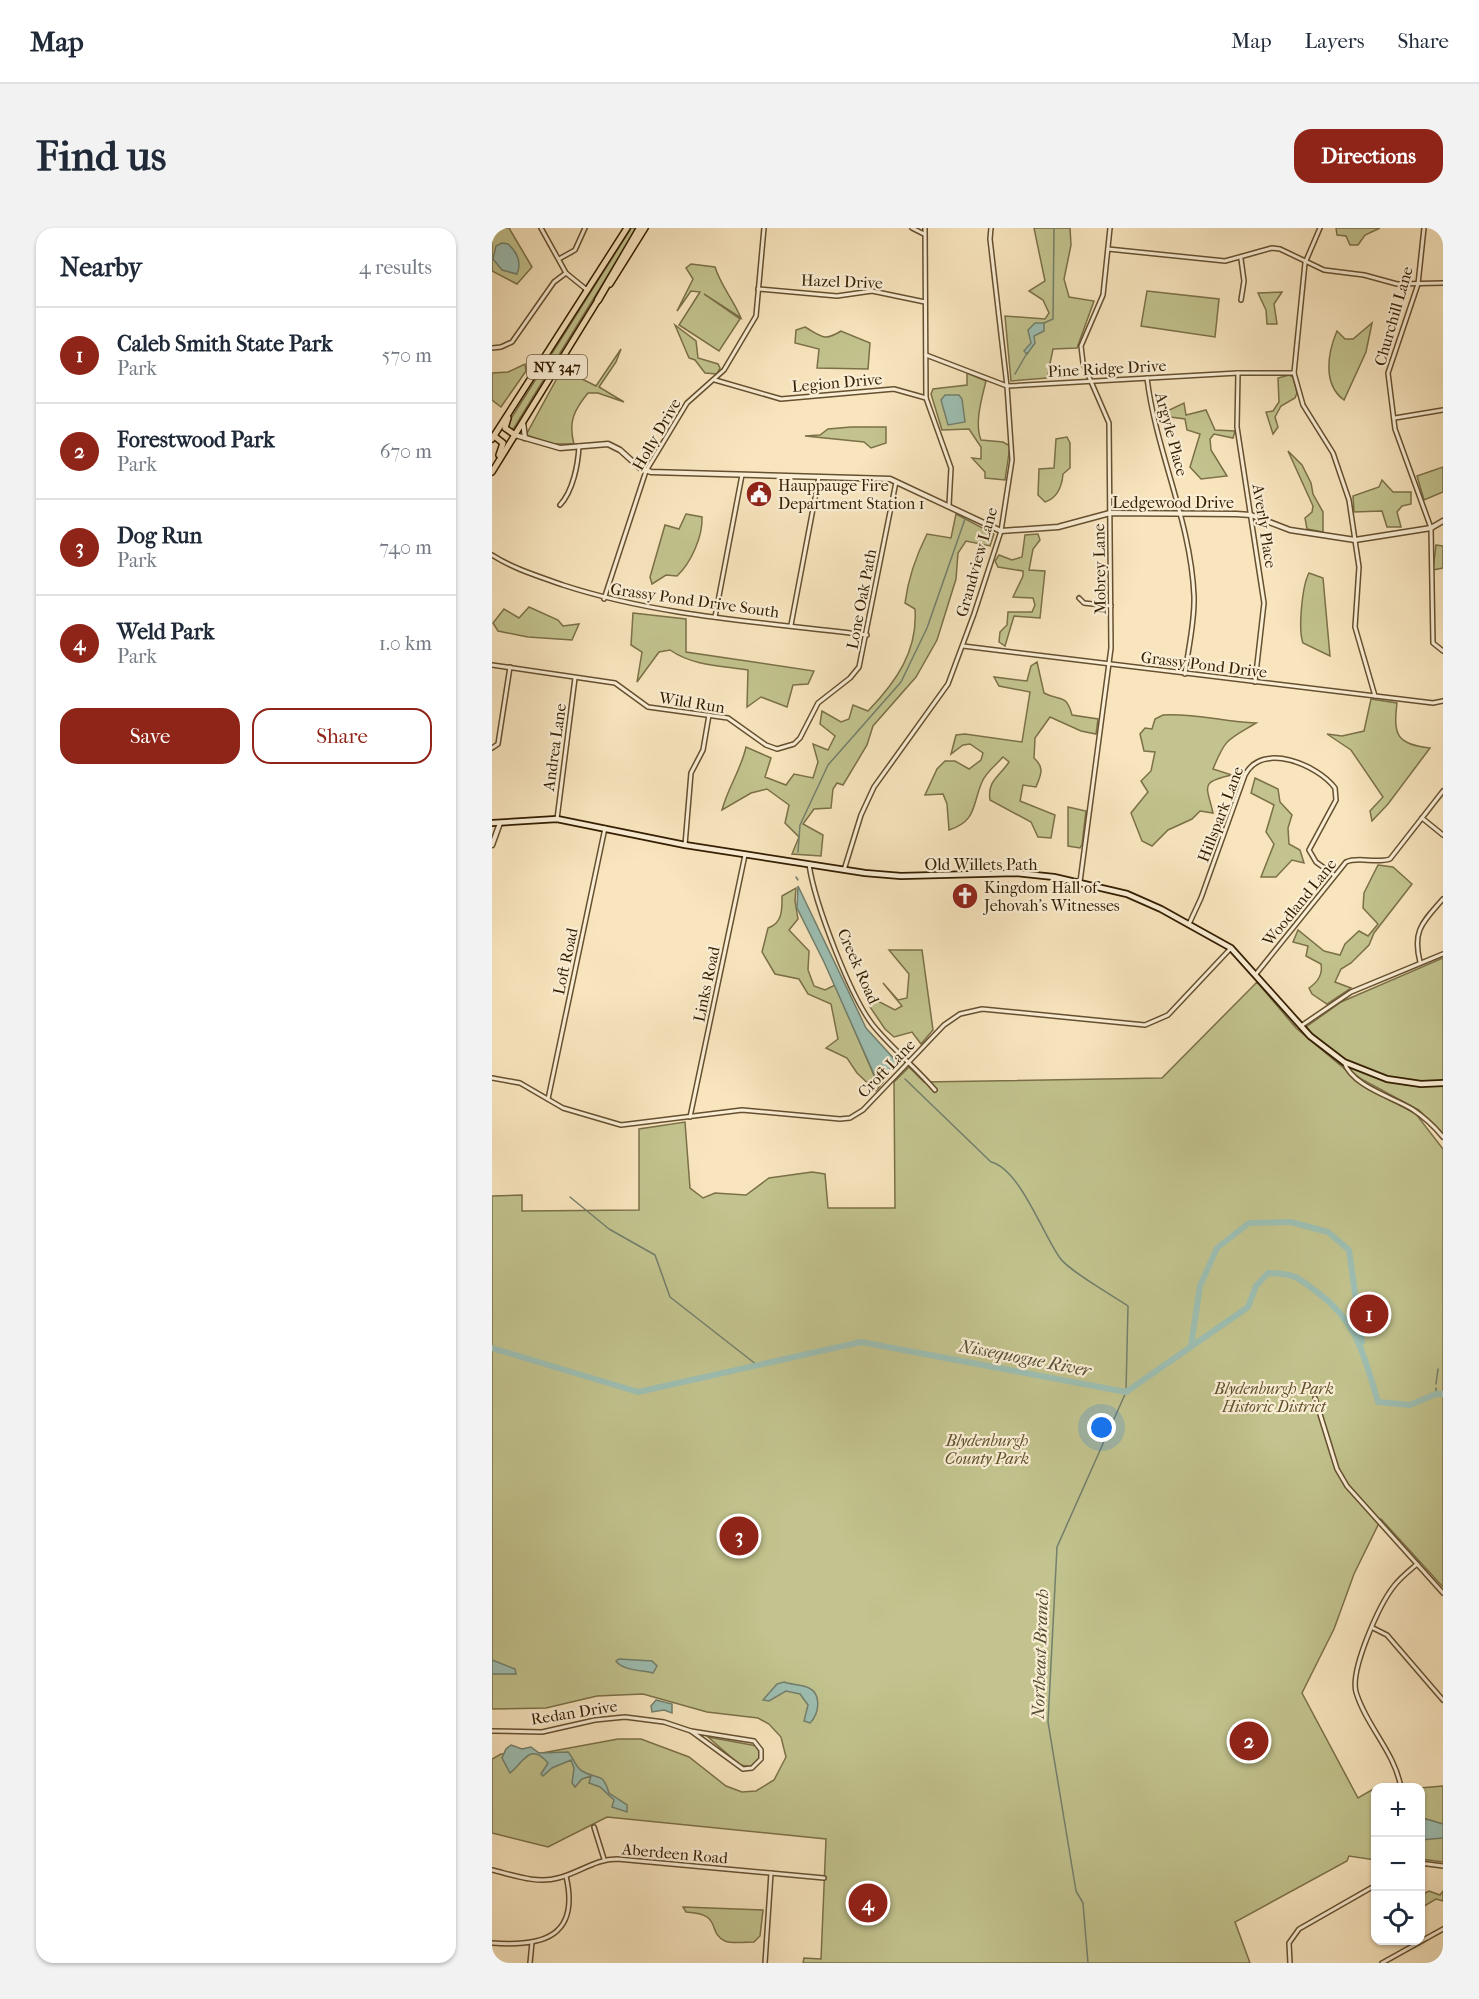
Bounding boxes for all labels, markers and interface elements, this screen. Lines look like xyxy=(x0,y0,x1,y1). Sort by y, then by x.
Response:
text: Map xyxy=(30,25,84,58)
text: Map xyxy=(1231,29,1272,53)
text: Layers xyxy=(1305,29,1364,53)
text: Share xyxy=(1397,29,1449,53)
button: Directions xyxy=(1294,129,1443,183)
text: Find us xyxy=(36,132,166,181)
text: Nearby xyxy=(60,252,142,283)
text: 4 results xyxy=(359,256,432,279)
street label: Churchill Lane xyxy=(1370,264,1417,368)
street label: Hazel Drive xyxy=(801,271,883,292)
text: Caleb Smith State Park xyxy=(117,331,333,357)
text: 1 xyxy=(76,344,83,367)
text: 570 m xyxy=(382,344,432,367)
road number: NY 347 xyxy=(527,355,587,379)
street label: Pine Ridge Drive xyxy=(1047,356,1167,381)
text: Park xyxy=(117,357,157,380)
street label: Legion Drive xyxy=(791,369,883,396)
street label: Argyle Place xyxy=(1151,389,1192,478)
street label: Holly Drive xyxy=(628,395,685,474)
text: Forestwood Park xyxy=(117,427,274,453)
text: 2 xyxy=(74,440,85,463)
text: 670 m xyxy=(380,440,432,463)
text: Park xyxy=(117,453,157,476)
place label: Hauppauge Fire Department Station 1 xyxy=(778,476,924,513)
public building icon: Hauppauge Fire Department Station 1 xyxy=(744,479,774,509)
street label: Averly Place xyxy=(1248,482,1281,570)
street label: Ledgewood Drive xyxy=(1112,493,1234,512)
street label: Grandview Lane xyxy=(952,505,1001,619)
text: Dog Run xyxy=(117,523,202,549)
street label: Mobrey Lane xyxy=(1089,523,1110,615)
text: 3 xyxy=(75,536,84,559)
text: 740 m xyxy=(379,536,432,559)
street label: Lone Oak Path xyxy=(842,547,881,651)
text: Park xyxy=(117,549,157,572)
street label: Grassy Pond Drive South xyxy=(609,579,781,622)
text: Weld Park xyxy=(117,619,214,645)
text: 4 xyxy=(74,632,85,655)
text: 1.0 km xyxy=(379,632,432,655)
text: Park xyxy=(117,645,157,668)
street label: Grassy Pond Drive xyxy=(1140,647,1268,682)
street label: Wild Run xyxy=(657,688,727,717)
street label: Andrea Lane xyxy=(539,702,570,793)
button: Save xyxy=(60,708,240,764)
button: Share xyxy=(252,708,432,764)
street label: Hillspark Lane xyxy=(1194,764,1247,865)
street label: Old Willets Path xyxy=(925,855,1037,874)
street label: Woodland Lane xyxy=(1258,855,1340,951)
place label: Kingdom Hall of Jehovah’s Witnesses xyxy=(982,878,1120,915)
church icon: Kingdom Hall of Jehovah’s Witnesses xyxy=(950,881,980,911)
street label: Loft Road xyxy=(549,926,582,996)
street label: Creek Road xyxy=(833,926,884,1007)
street label: Links Road xyxy=(689,944,724,1024)
street label: Croft Lane xyxy=(854,1035,919,1102)
pin: 1 xyxy=(1350,1292,1388,1336)
water label: Nissequogue River xyxy=(956,1335,1094,1382)
park label: Blydenburgh Park Historic District xyxy=(1213,1379,1334,1416)
your location xyxy=(1087,1413,1116,1442)
park label: Blydenburgh County Park xyxy=(945,1431,1029,1468)
pin: 3 xyxy=(720,1514,758,1558)
water label: Northeast Branch xyxy=(1028,1589,1053,1720)
street label: Redan Drive xyxy=(530,1696,619,1729)
pin: 2 xyxy=(1230,1718,1269,1764)
map controls xyxy=(1371,1783,1425,1945)
button: + xyxy=(1371,1783,1425,1837)
button: − xyxy=(1371,1837,1425,1891)
street label: Aberdeen Road xyxy=(620,1839,729,1868)
pin: 4 xyxy=(848,1880,887,1926)
button: locate xyxy=(1371,1891,1425,1945)

